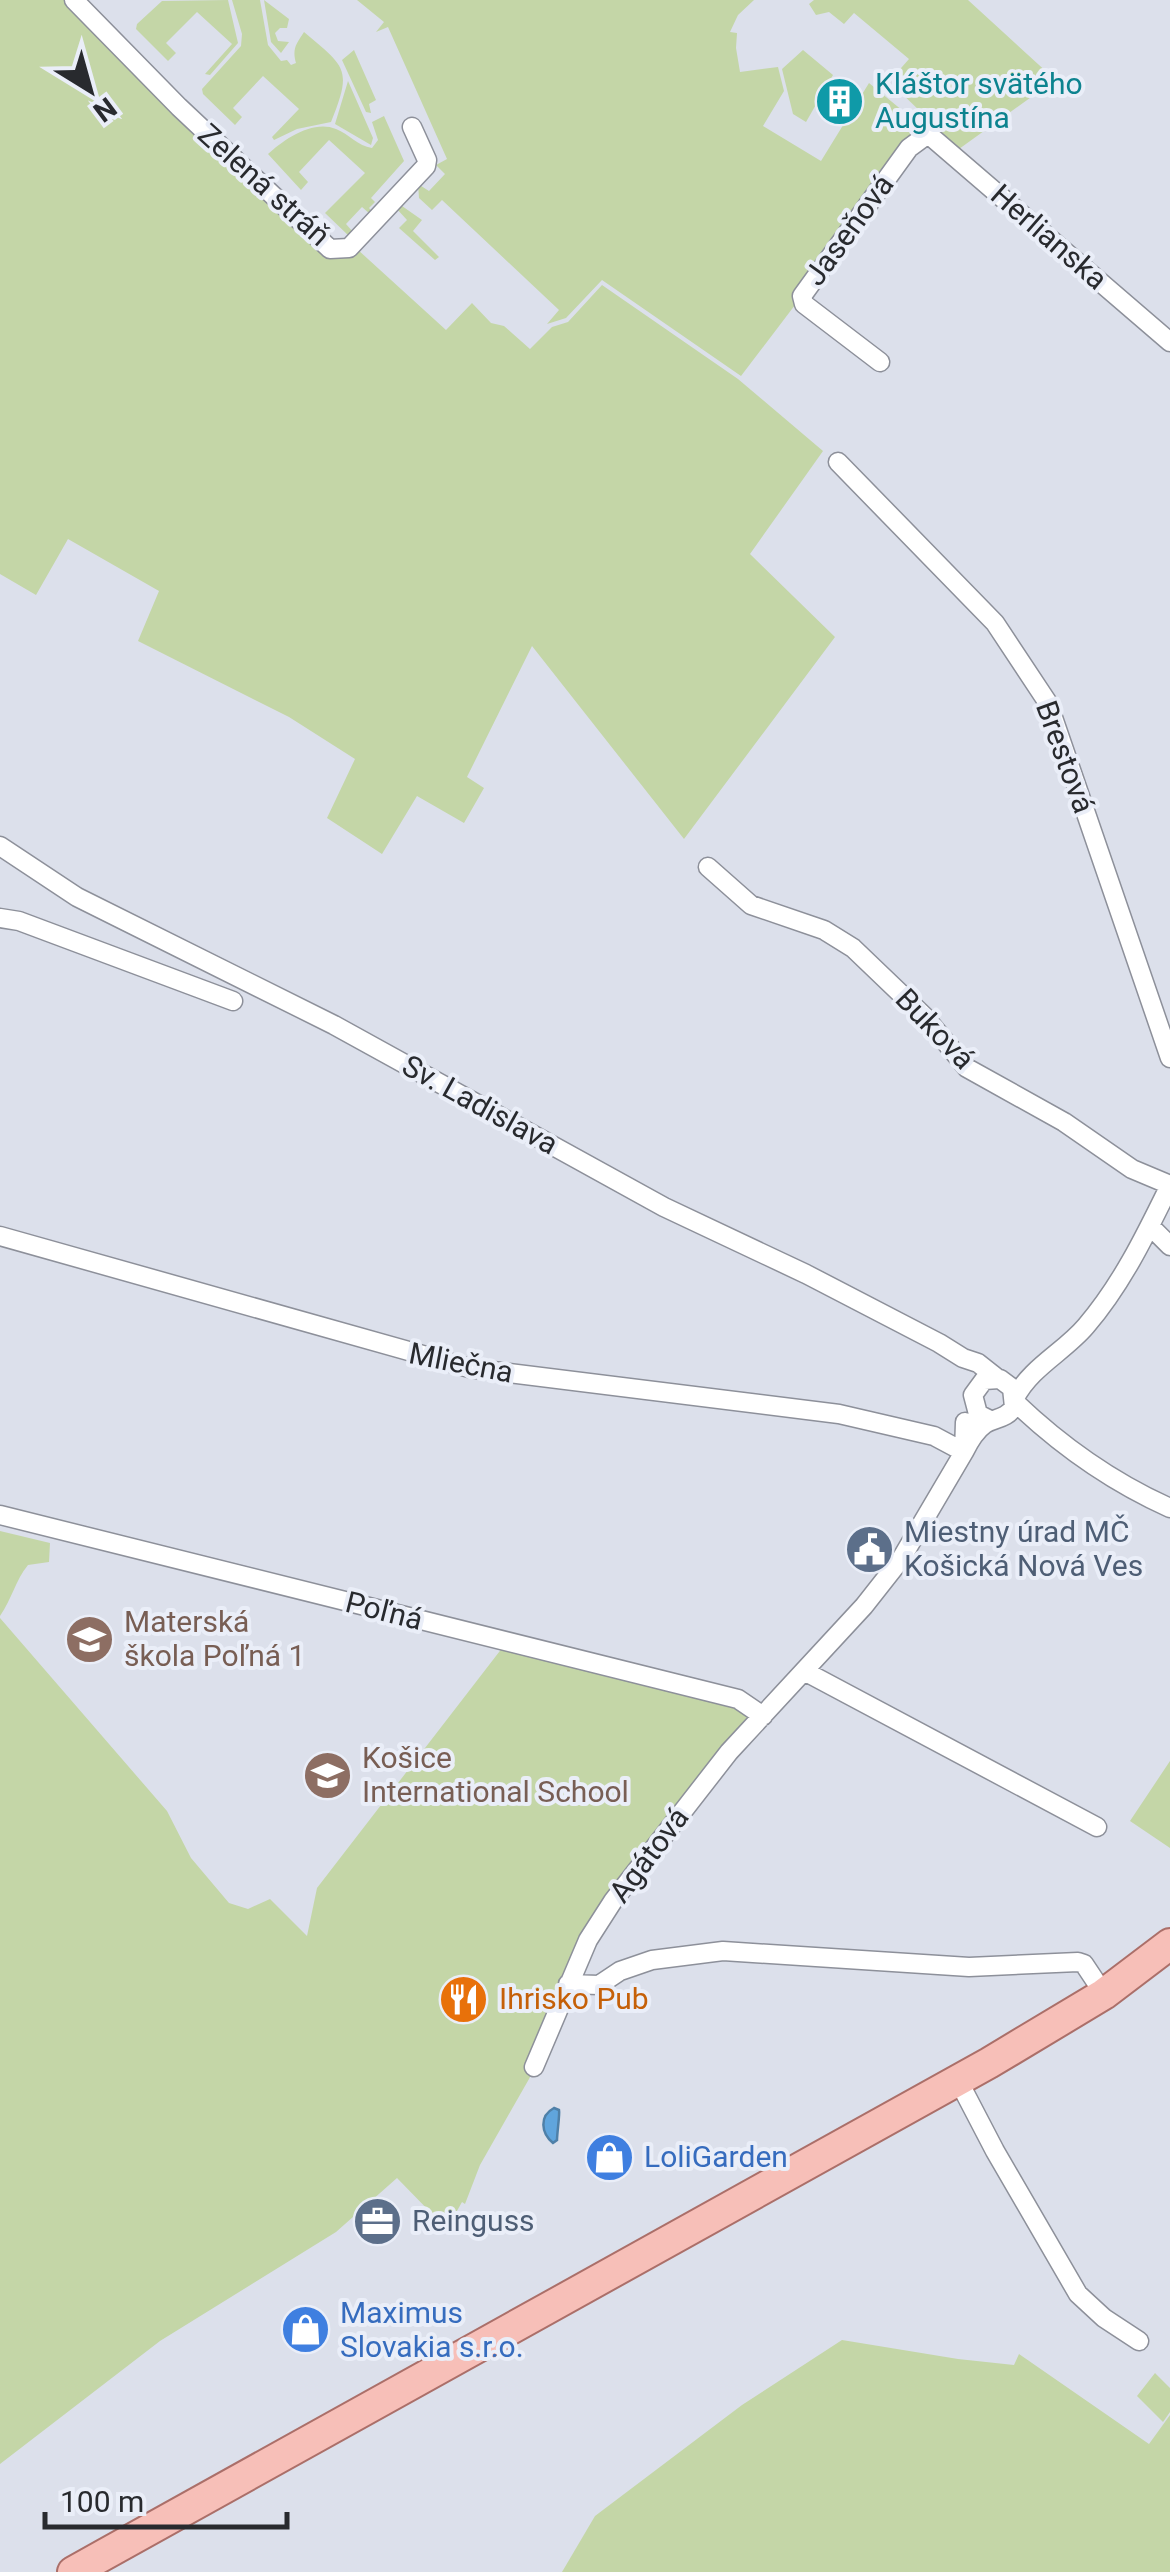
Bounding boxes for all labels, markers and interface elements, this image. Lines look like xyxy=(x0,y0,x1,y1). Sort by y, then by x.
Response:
north arrow xyxy=(40,40,140,140)
place label: Kláštor svätého Augustína xyxy=(875,66,1083,135)
building icon: Kláštor svätého Augustína xyxy=(814,75,866,127)
text: N xyxy=(87,90,123,129)
street label: Zelená stráň xyxy=(191,116,337,253)
street label: Jaseňová xyxy=(797,167,900,292)
street label: Herlianska xyxy=(984,177,1114,296)
street label: Brestová xyxy=(1029,696,1102,818)
street label: Buková xyxy=(889,981,982,1076)
street label: Sv. Ladislava xyxy=(396,1047,564,1162)
street label: Mliečna xyxy=(406,1335,516,1390)
place label: Miestny úrad MČ Košická Nová Ves xyxy=(904,1514,1143,1583)
public building icon: Miestny úrad MČ Košická Nová Ves xyxy=(843,1523,895,1575)
street label: Poľná xyxy=(342,1584,426,1637)
place label: Materská škola Poľná 1 xyxy=(124,1604,305,1673)
school or university icon: Materská škola Poľná 1 xyxy=(63,1613,115,1665)
place label: Košice International School xyxy=(362,1740,629,1809)
school or university icon: Košice International School xyxy=(301,1749,353,1801)
street label: Agátová xyxy=(602,1800,696,1909)
restaurant icon: Ihrisko Pub xyxy=(438,1973,490,2025)
place label: Ihrisko Pub xyxy=(499,1981,649,2016)
shop icon: LoliGarden xyxy=(583,2131,635,2183)
place label: LoliGarden xyxy=(644,2139,788,2174)
office icon: Reinguss xyxy=(351,2195,403,2247)
place label: Reinguss xyxy=(412,2203,535,2238)
place label: Maximus Slovakia s.r.o. xyxy=(340,2295,524,2364)
shop icon: Maximus Slovakia s.r.o. xyxy=(279,2304,331,2356)
scale bar xyxy=(45,2467,288,2529)
text: 100 m xyxy=(60,2484,144,2519)

